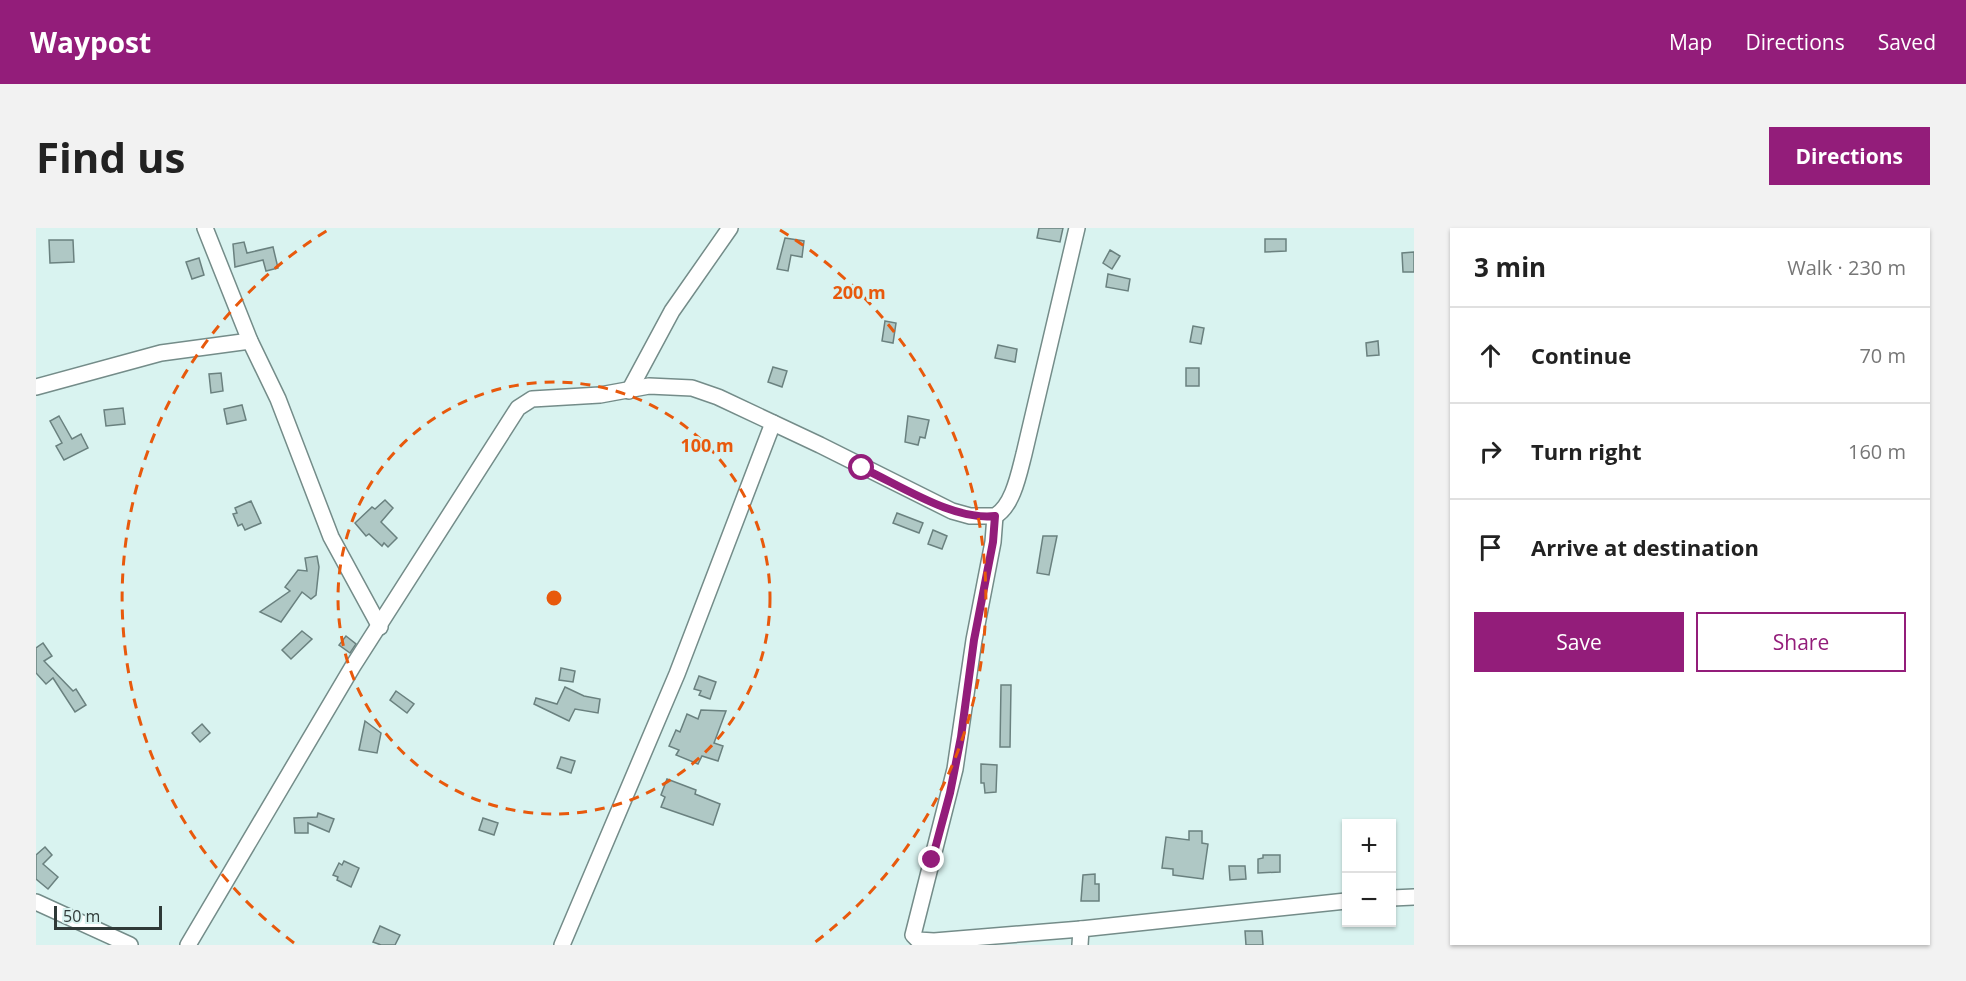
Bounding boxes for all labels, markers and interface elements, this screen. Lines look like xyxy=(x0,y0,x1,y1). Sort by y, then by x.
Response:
text: Waypost xyxy=(30,23,151,61)
text: Map xyxy=(1669,28,1712,56)
text: Directions xyxy=(1745,28,1845,56)
text: Saved xyxy=(1878,28,1936,56)
button: Directions xyxy=(1769,127,1930,185)
text: Find us xyxy=(36,128,185,185)
text: 3 min xyxy=(1474,249,1546,285)
text: Walk · 230 m xyxy=(1787,254,1906,281)
text: 200 m xyxy=(832,280,886,304)
icon: ahead xyxy=(1474,339,1507,372)
text: Continue xyxy=(1531,340,1631,370)
text: 70 m xyxy=(1859,342,1906,369)
text: 100 m xyxy=(680,433,734,457)
icon: right xyxy=(1474,435,1507,468)
text: Turn right xyxy=(1531,436,1642,466)
text: 160 m xyxy=(1848,438,1906,465)
route start xyxy=(848,454,874,480)
icon: arrive xyxy=(1474,531,1507,564)
text: Arrive at destination xyxy=(1531,532,1759,562)
centre of rings xyxy=(544,588,564,608)
button: Save xyxy=(1474,612,1684,672)
button: Share xyxy=(1696,612,1906,672)
map controls xyxy=(1342,819,1396,927)
button: + xyxy=(1342,819,1396,873)
route end xyxy=(918,846,944,872)
button: − xyxy=(1342,873,1396,927)
scale bar xyxy=(54,903,162,930)
text: 50 m xyxy=(63,905,100,927)

